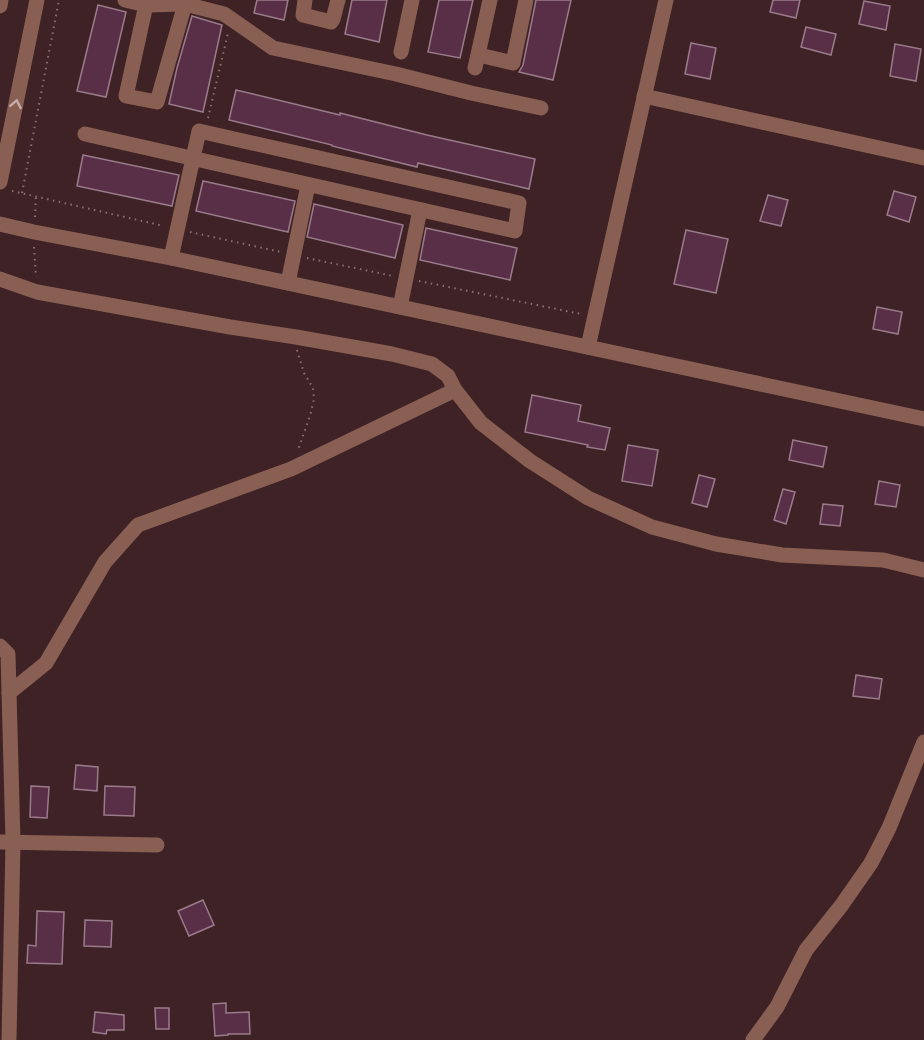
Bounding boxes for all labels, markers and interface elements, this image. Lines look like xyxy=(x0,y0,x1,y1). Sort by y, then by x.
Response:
one-way arrow xyxy=(9,99,22,109)

